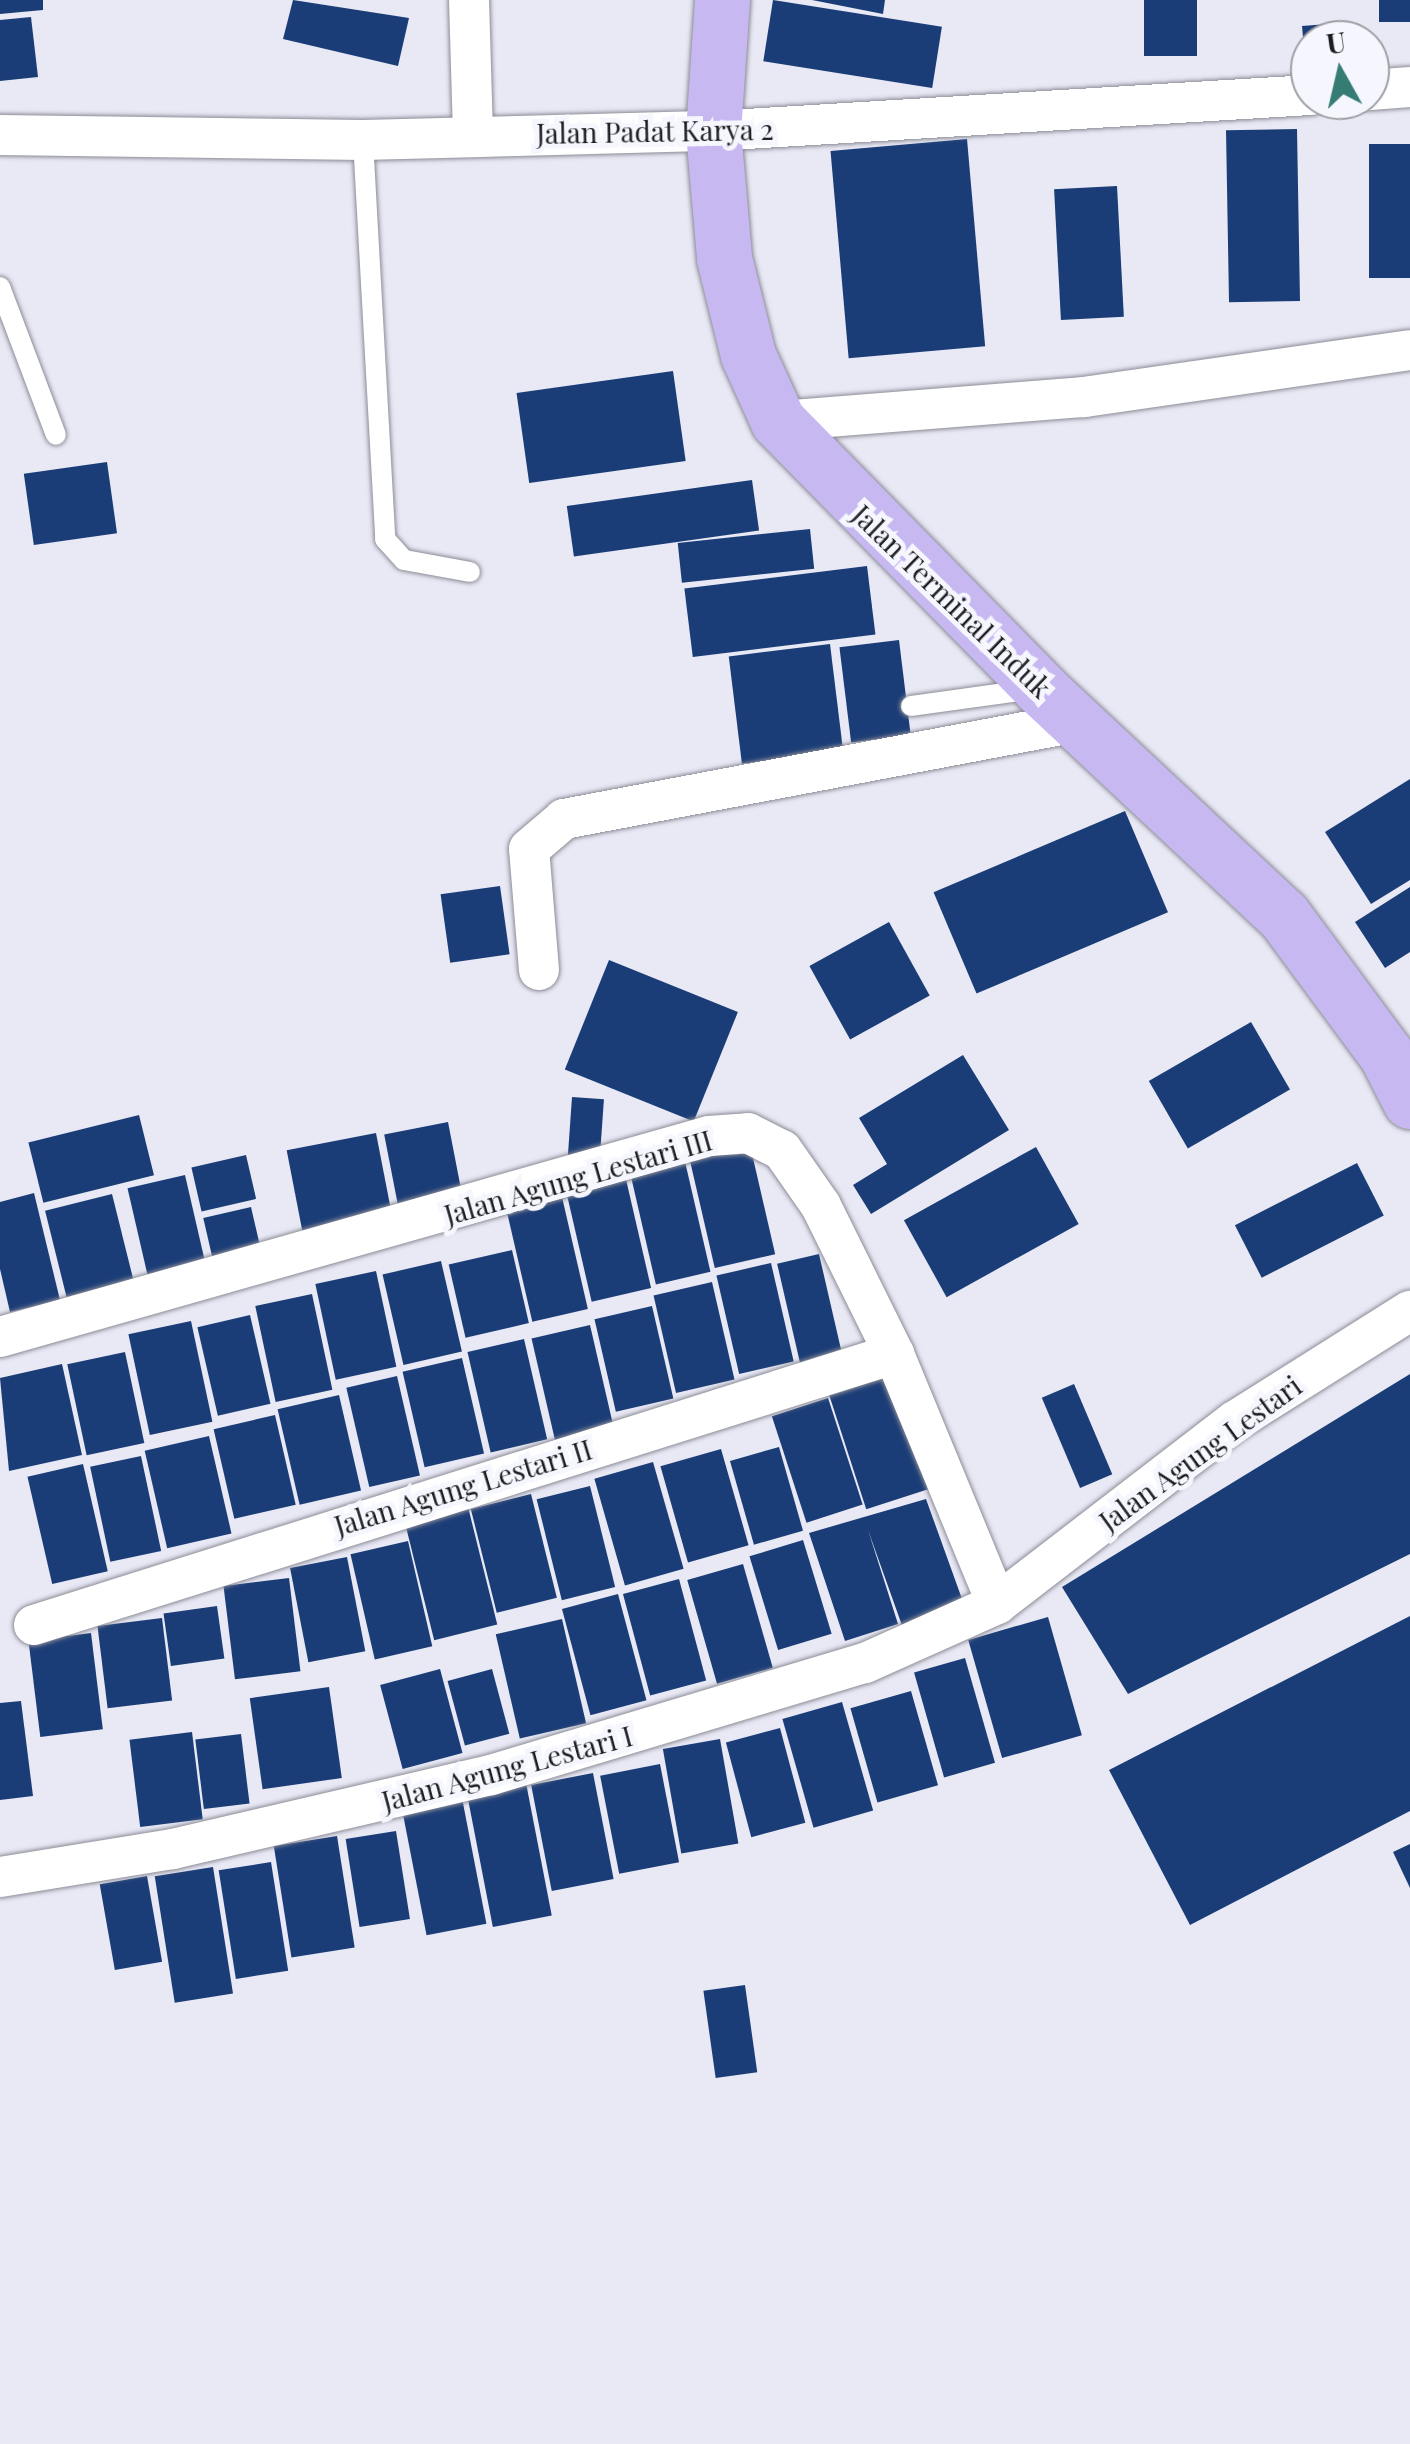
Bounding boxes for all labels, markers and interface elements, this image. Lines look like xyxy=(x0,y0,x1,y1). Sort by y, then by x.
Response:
north arrow xyxy=(1290,20,1390,120)
text: U xyxy=(1324,22,1348,61)
street label: Jalan Padat Karya 2 xyxy=(536,112,774,150)
street label: Jalan Terminal Induk xyxy=(845,497,1059,705)
street label: Jalan Agung Lestari III xyxy=(440,1123,716,1231)
street label: Jalan Agung Lestari xyxy=(1092,1368,1308,1538)
street label: Jalan Agung Lestari II xyxy=(330,1432,596,1542)
street label: Jalan Agung Lestari I xyxy=(378,1718,636,1818)

